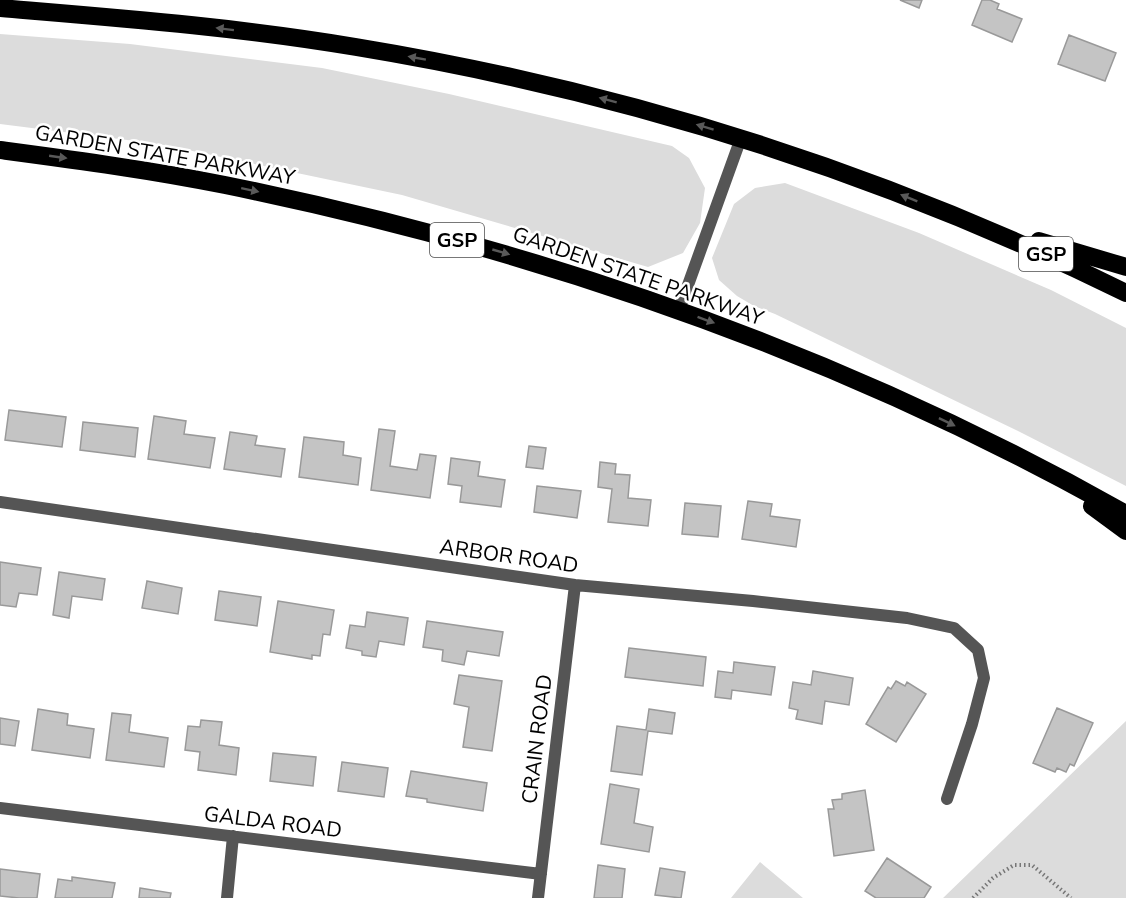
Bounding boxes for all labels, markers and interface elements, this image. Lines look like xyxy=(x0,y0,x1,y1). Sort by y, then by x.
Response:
one-way arrow xyxy=(215,24,234,33)
one-way arrow xyxy=(408,53,427,62)
one-way arrow xyxy=(599,94,617,104)
street label: GARDEN STATE PARKWAY xyxy=(33,118,298,192)
one-way arrow xyxy=(696,122,714,131)
one-way arrow xyxy=(49,153,68,162)
one-way arrow xyxy=(241,186,260,195)
one-way arrow xyxy=(900,193,918,203)
street label: GARDEN STATE PARKWAY xyxy=(509,220,768,332)
road number: GSP xyxy=(430,223,484,257)
road number: GSP xyxy=(1019,237,1073,271)
one-way arrow xyxy=(492,248,510,257)
one-way arrow xyxy=(697,315,715,325)
one-way arrow xyxy=(939,418,956,427)
street label: ARBOR ROAD xyxy=(438,532,580,580)
street label: CRAIN ROAD xyxy=(515,673,559,805)
street label: GALDA ROAD xyxy=(202,800,344,844)

